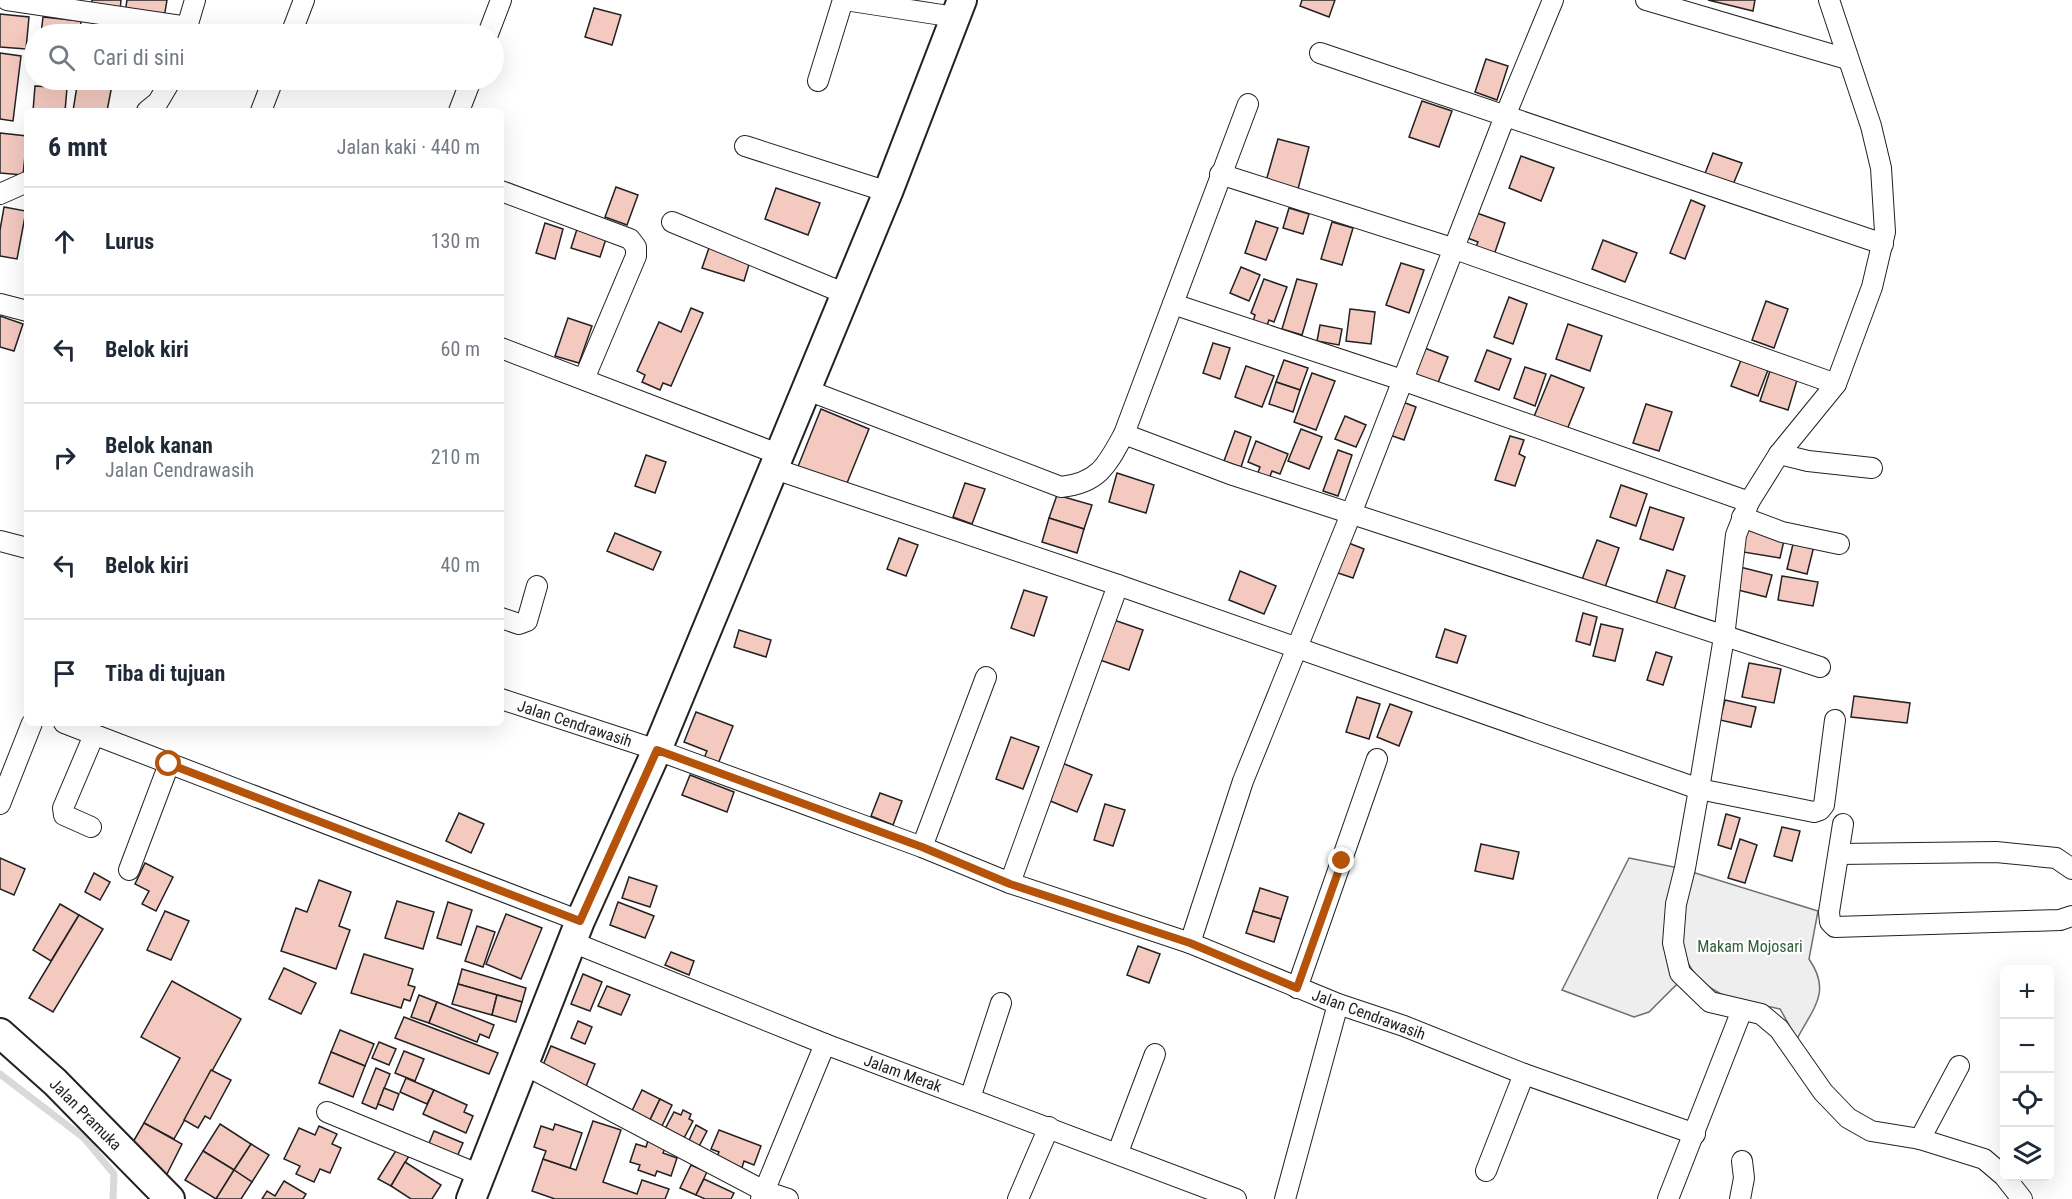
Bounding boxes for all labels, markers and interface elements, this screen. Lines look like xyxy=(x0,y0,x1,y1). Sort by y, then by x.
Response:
search box xyxy=(24,24,504,90)
icon: search xyxy=(45,41,78,74)
text: Cari di sini xyxy=(93,45,185,70)
text: 6 mnt xyxy=(48,132,107,162)
text: Jalan kaki · 440 m xyxy=(337,135,480,159)
icon: ahead xyxy=(48,225,81,258)
text: Lurus xyxy=(105,229,154,254)
text: 130 m xyxy=(431,229,480,253)
icon: left xyxy=(48,333,81,366)
text: Belok kiri xyxy=(105,337,189,362)
text: 60 m xyxy=(441,337,480,361)
text: Belok kanan xyxy=(105,433,213,458)
icon: right xyxy=(48,441,81,474)
text: 210 m xyxy=(431,445,480,469)
text: Jalan Cendrawasih xyxy=(105,458,254,482)
icon: left xyxy=(48,549,81,582)
text: Belok kiri xyxy=(105,553,189,578)
text: 40 m xyxy=(441,553,480,577)
icon: arrive xyxy=(48,657,81,690)
text: Tiba di tujuan xyxy=(105,661,225,686)
street label: Jalan Cendrawasih xyxy=(515,696,635,751)
route start xyxy=(155,750,181,776)
route end xyxy=(1328,847,1354,873)
park label: Makam Mojosari xyxy=(1697,937,1803,956)
map controls xyxy=(2000,965,2054,1181)
button: + xyxy=(2000,965,2054,1019)
street label: Jalan Cendrawasih xyxy=(1309,985,1428,1044)
button: − xyxy=(2000,1019,2054,1073)
street label: Jalam Merak xyxy=(861,1051,945,1097)
button: locate xyxy=(2000,1073,2054,1127)
street label: Jalan Pramuka xyxy=(46,1074,126,1154)
button: layers xyxy=(2000,1127,2054,1181)

